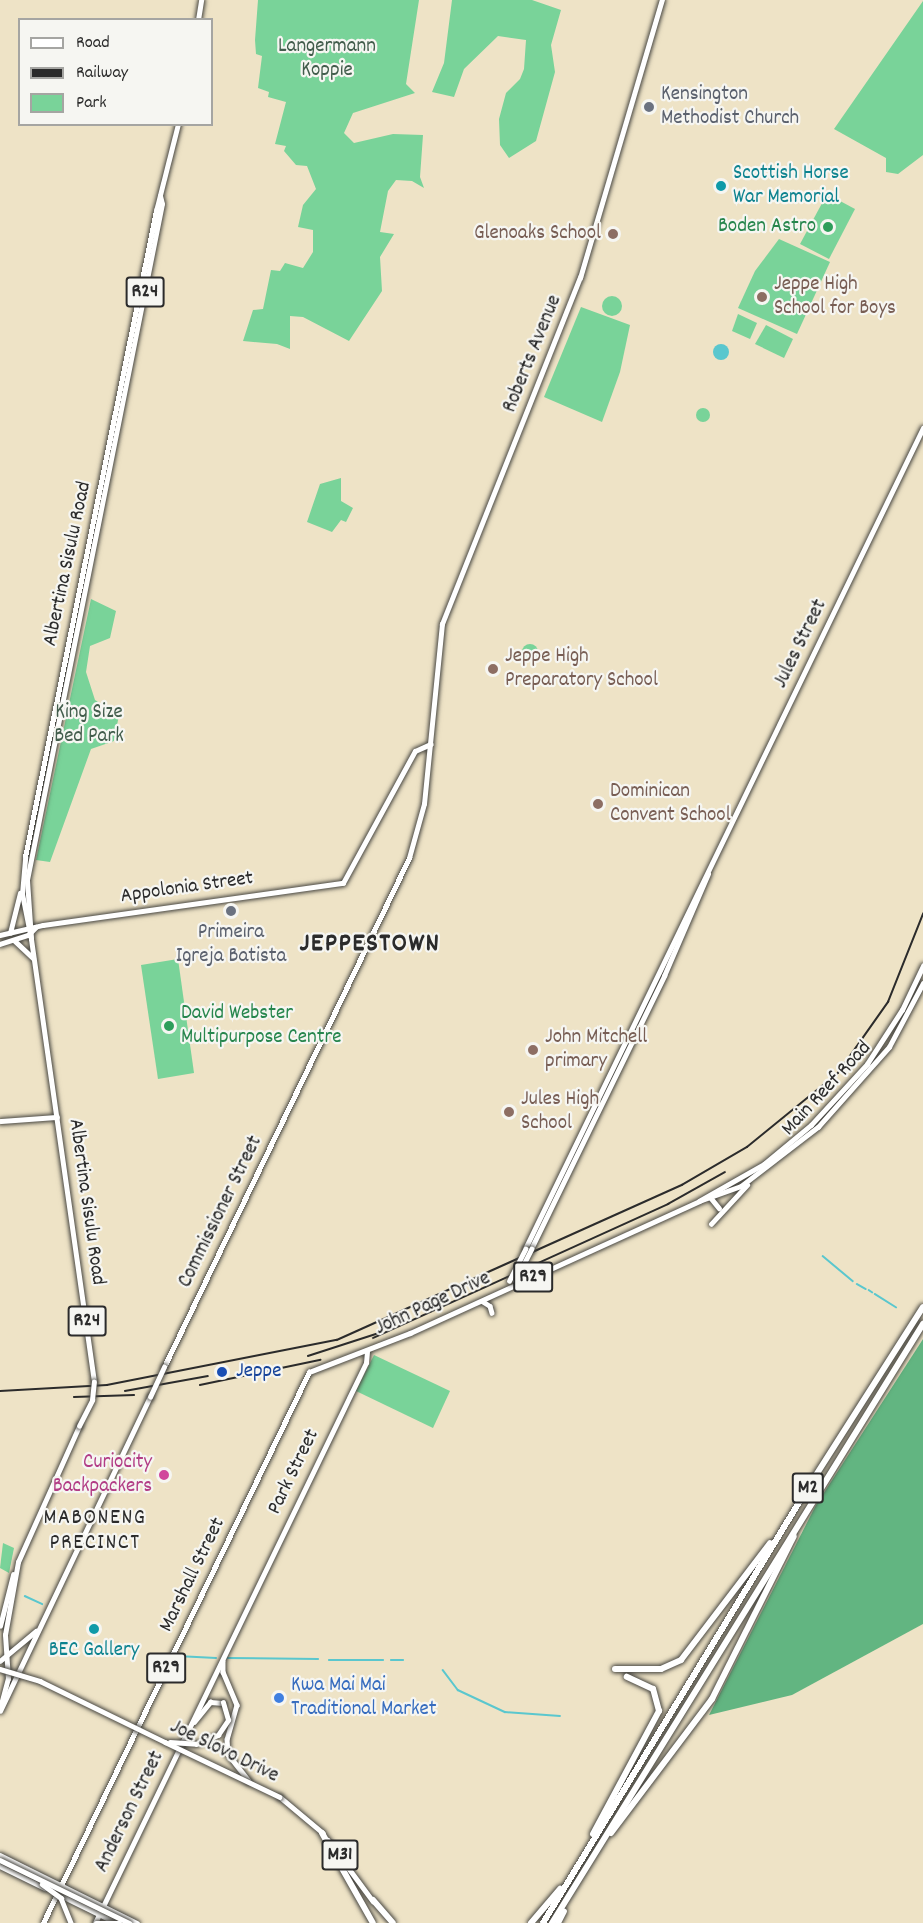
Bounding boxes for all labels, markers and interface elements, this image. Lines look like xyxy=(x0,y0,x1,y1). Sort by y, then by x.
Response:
legend xyxy=(18,18,213,126)
text: Road xyxy=(76,31,110,56)
park label: Langermann Koppie xyxy=(278,34,376,84)
text: Railway xyxy=(76,61,128,86)
place label: Kensington Methodist Church xyxy=(661,82,799,132)
text: Park xyxy=(76,91,107,116)
marker: Kensington Methodist Church xyxy=(642,100,656,114)
place label: Scottish Horse War Memorial xyxy=(733,161,849,211)
marker: Scottish Horse War Memorial xyxy=(714,179,728,193)
place label: Boden Astro xyxy=(718,214,816,240)
marker: Boden Astro xyxy=(821,220,835,234)
place label: Glenoaks School xyxy=(474,221,601,247)
marker: Glenoaks School xyxy=(606,227,620,241)
place label: Jeppe High School for Boys xyxy=(774,272,896,322)
road number: R24 xyxy=(126,275,164,309)
marker: Jeppe High School for Boys xyxy=(755,290,769,304)
street label: Roberts Avenue xyxy=(498,292,568,416)
street label: Albertina Sisulu Road xyxy=(38,479,98,649)
street label: Jules Street xyxy=(769,596,833,692)
place label: Jeppe High Preparatory School xyxy=(505,644,658,694)
marker: Jeppe High Preparatory School xyxy=(486,662,500,676)
park label: King Size Bed Park xyxy=(54,700,124,750)
place label: Dominican Convent School xyxy=(610,779,731,829)
marker: Dominican Convent School xyxy=(591,797,605,811)
street label: Appolonia Street xyxy=(119,866,255,910)
marker: Primeira Igreja Batista xyxy=(224,904,238,918)
place label: Primeira Igreja Batista xyxy=(176,920,286,970)
district label: JEPPESTOWN xyxy=(300,929,440,961)
place label: David Webster Multipurpose Centre xyxy=(181,1001,341,1051)
marker: David Webster Multipurpose Centre xyxy=(162,1019,176,1033)
place label: John Mitchell primary xyxy=(545,1025,647,1075)
street label: Main Reef Road xyxy=(777,1036,877,1142)
marker: John Mitchell primary xyxy=(526,1043,540,1057)
place label: Jules High School xyxy=(521,1087,599,1137)
marker: Jules High School xyxy=(502,1105,516,1119)
street label: Albertina Sisulu Road xyxy=(62,1117,110,1287)
street label: Commissioner Street xyxy=(173,1132,269,1292)
road number: R29 xyxy=(512,1260,554,1294)
street label: John Page Drive xyxy=(371,1266,495,1342)
road number: R24 xyxy=(68,1304,106,1338)
place label: Jeppe xyxy=(236,1359,281,1385)
marker: Jeppe xyxy=(213,1363,231,1381)
street label: Park Street xyxy=(263,1425,325,1519)
place label: Curiocity Backpackers xyxy=(53,1450,152,1500)
marker: Curiocity Backpackers xyxy=(157,1468,171,1482)
road number: M2 xyxy=(792,1471,824,1505)
district label: MABONENG PRECINCT xyxy=(44,1505,146,1556)
street label: Marshall Street xyxy=(154,1514,232,1636)
marker: BEC Gallery xyxy=(87,1622,101,1636)
place label: BEC Gallery xyxy=(49,1638,139,1664)
road number: R29 xyxy=(145,1651,187,1685)
place label: Kwa Mai Mai Traditional Market xyxy=(291,1673,437,1723)
marker: Kwa Mai Mai Traditional Market xyxy=(272,1691,286,1705)
street label: Joe Slovo Drive xyxy=(165,1715,283,1789)
street label: Anderson Street xyxy=(90,1747,170,1877)
road number: M31 xyxy=(320,1838,360,1872)

